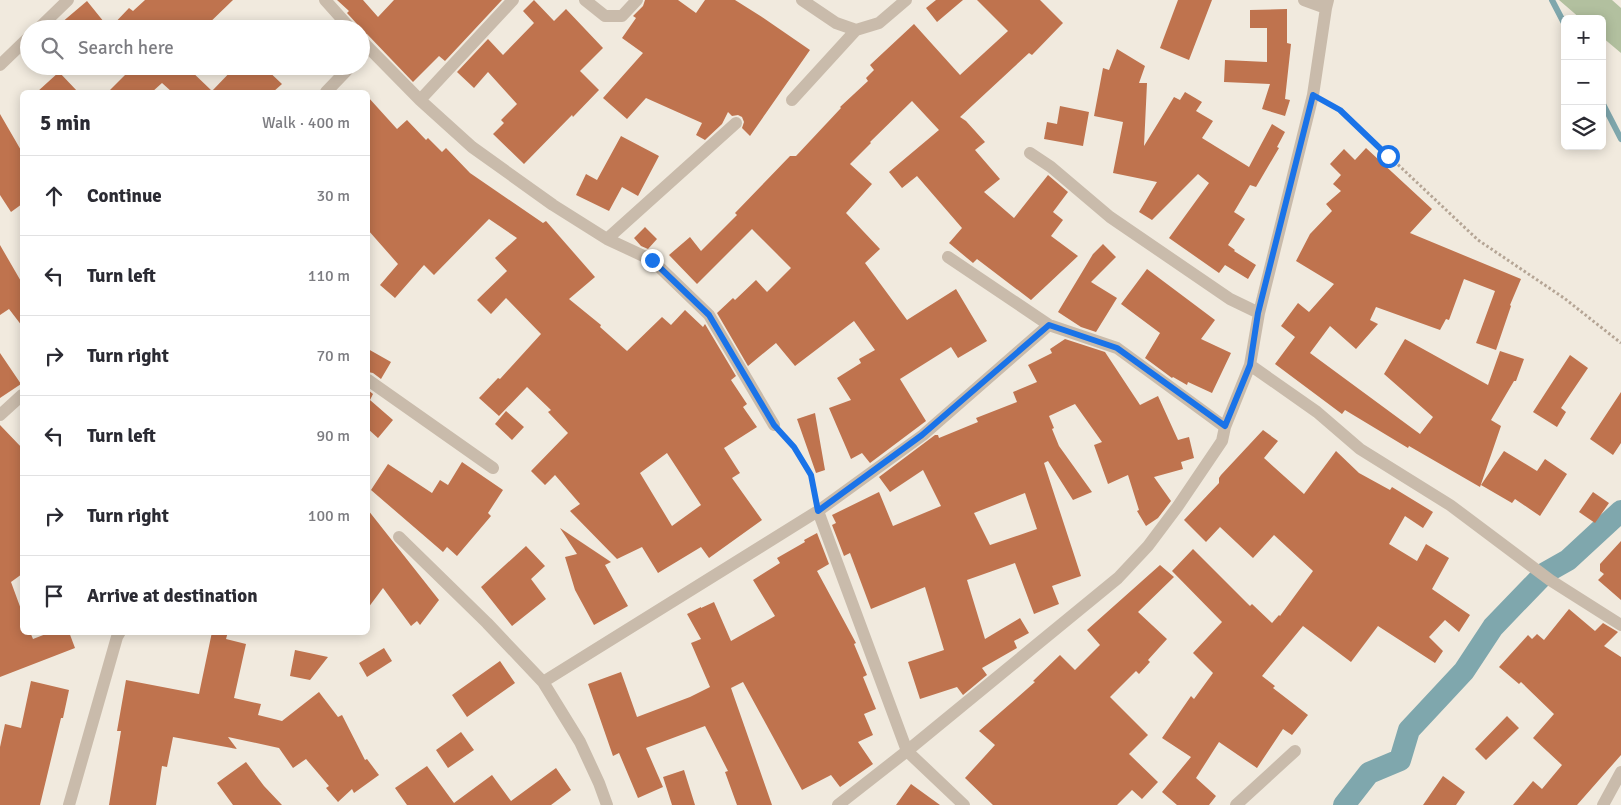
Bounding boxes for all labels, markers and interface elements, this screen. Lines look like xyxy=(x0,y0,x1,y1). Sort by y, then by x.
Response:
map controls xyxy=(1561,15,1606,150)
button: + xyxy=(1561,15,1606,60)
search box xyxy=(20,20,370,75)
icon: search xyxy=(38,34,66,62)
text: Search here xyxy=(78,36,174,60)
button: − xyxy=(1561,60,1606,105)
button: layers xyxy=(1561,105,1606,150)
text: 5 min xyxy=(40,110,91,136)
text: Walk · 400 m xyxy=(262,113,350,133)
route start xyxy=(1377,145,1400,168)
icon: ahead xyxy=(40,182,68,210)
text: Continue xyxy=(87,184,162,208)
text: 30 m xyxy=(316,186,350,206)
route end xyxy=(641,249,664,272)
icon: left xyxy=(40,262,68,290)
text: Turn left xyxy=(87,264,156,288)
text: 110 m xyxy=(308,266,350,286)
icon: right xyxy=(40,342,68,370)
text: Turn right xyxy=(87,344,169,368)
text: 70 m xyxy=(316,346,350,366)
icon: left xyxy=(40,422,68,450)
text: Turn left xyxy=(87,424,156,448)
text: 90 m xyxy=(316,426,350,446)
icon: right xyxy=(40,502,68,530)
text: Turn right xyxy=(87,504,169,528)
text: 100 m xyxy=(308,506,350,526)
icon: arrive xyxy=(40,582,68,610)
text: Arrive at destination xyxy=(87,584,258,608)

